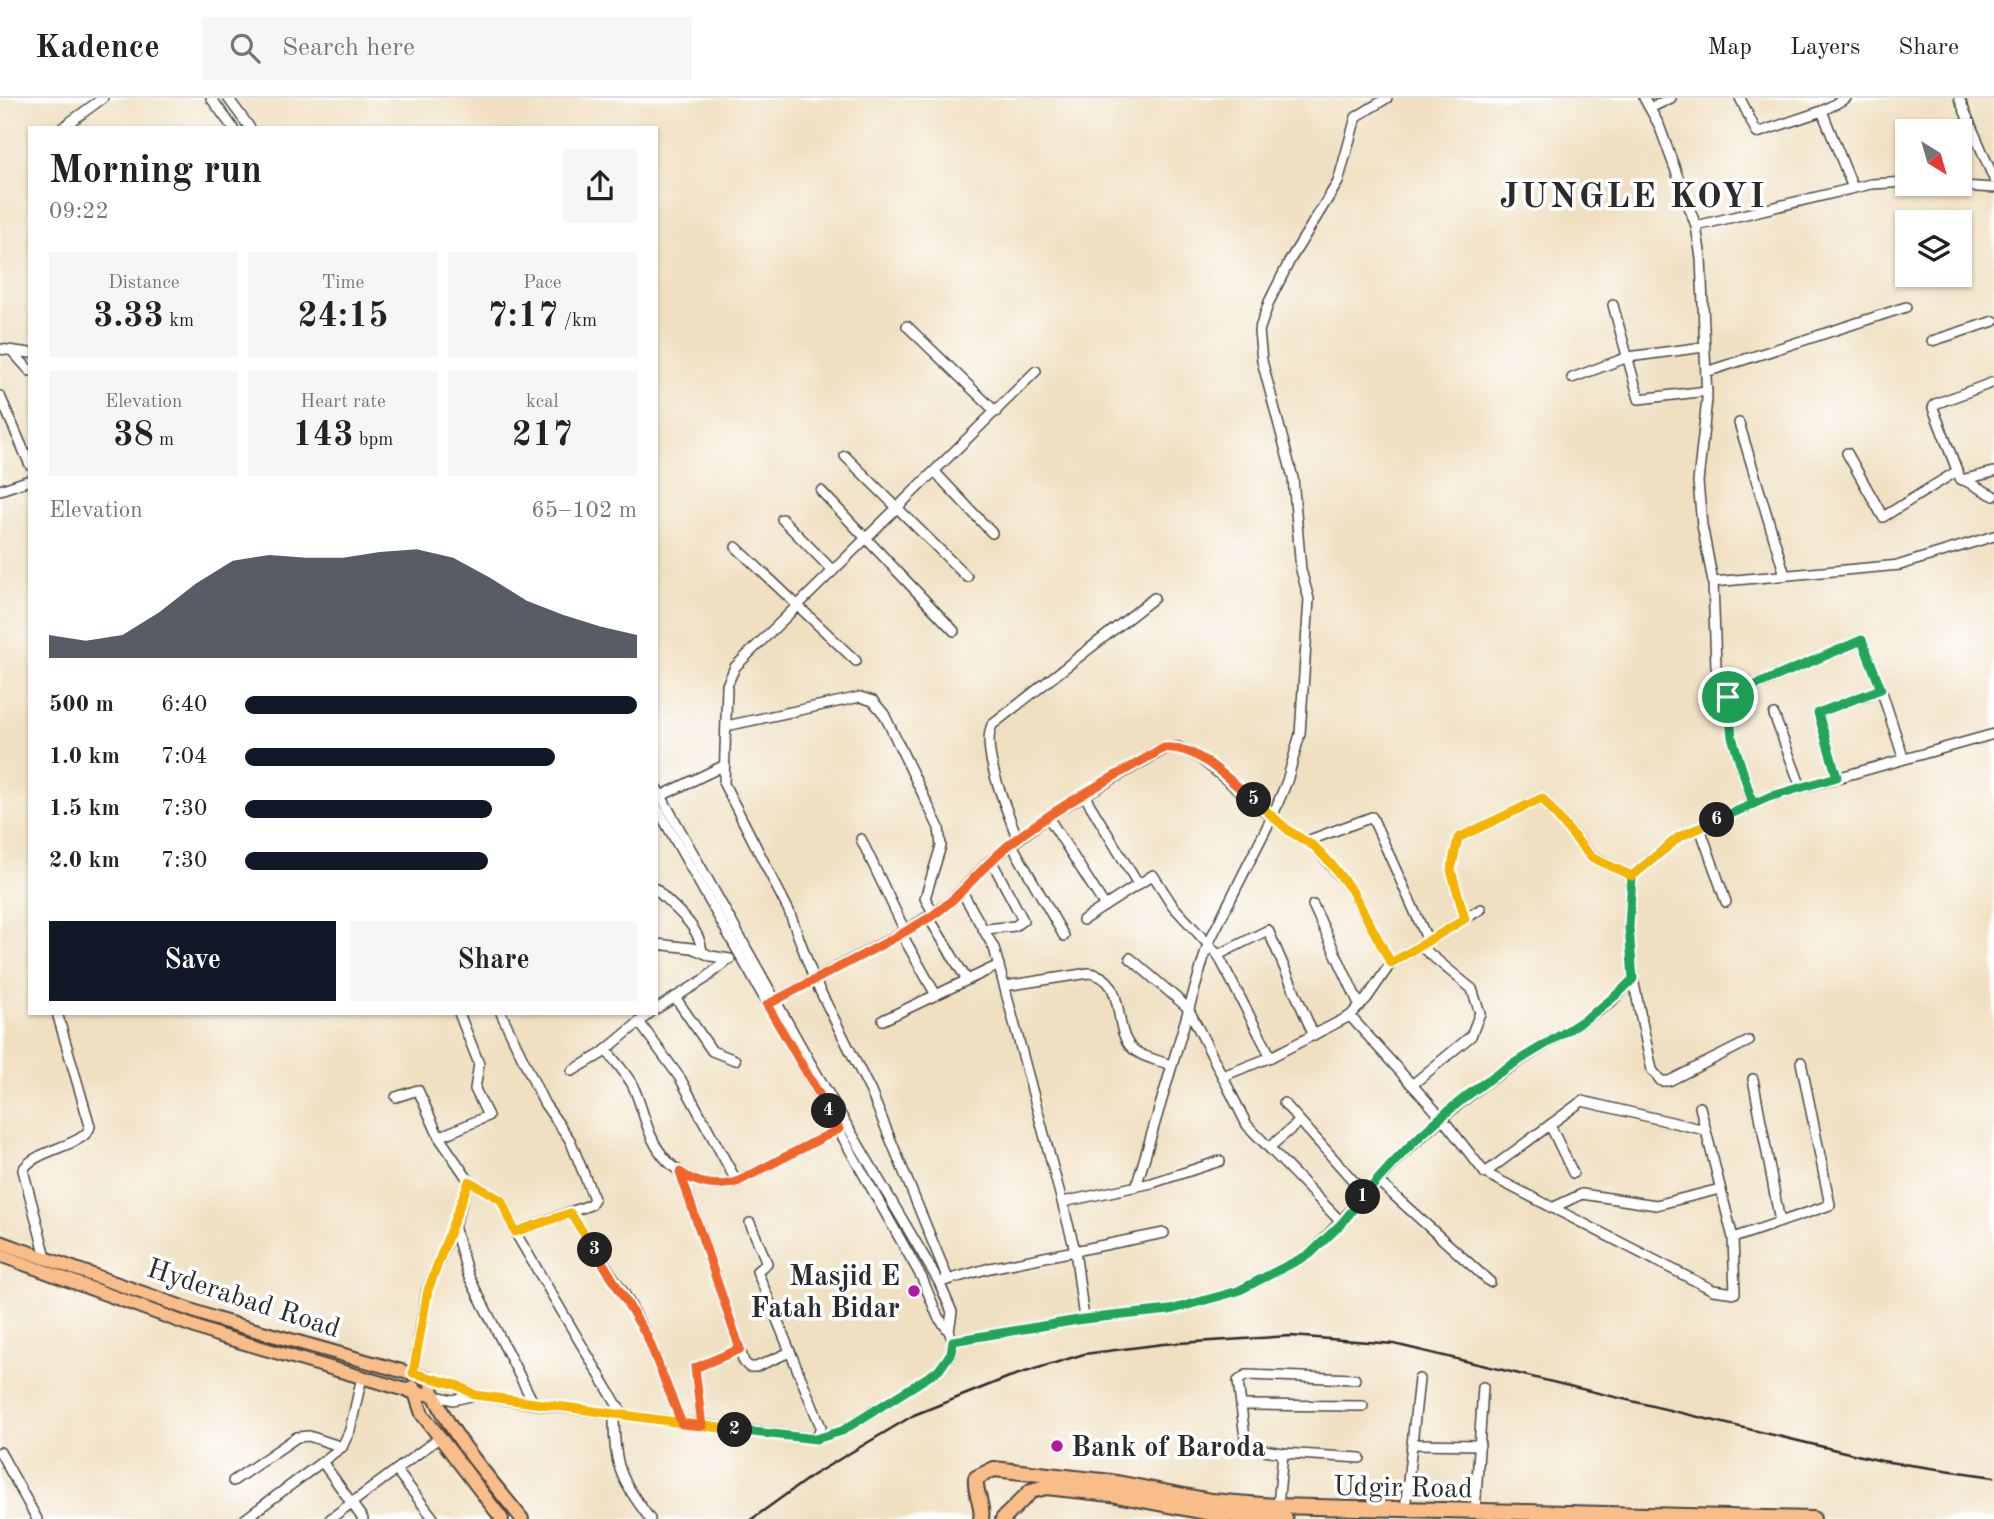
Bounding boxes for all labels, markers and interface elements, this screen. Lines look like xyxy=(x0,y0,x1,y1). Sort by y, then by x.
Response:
search box xyxy=(202,17,692,80)
icon: search xyxy=(226,29,264,67)
text: Kadence xyxy=(35,32,160,65)
text: Search here xyxy=(282,35,415,61)
text: Map xyxy=(1708,36,1752,60)
text: Layers xyxy=(1790,36,1860,60)
text: Share xyxy=(1898,36,1959,60)
north arrow xyxy=(1895,119,1972,196)
map controls xyxy=(1895,119,1972,287)
button: share xyxy=(563,149,637,223)
text: Morning run xyxy=(49,153,262,191)
district label: JUNGLE KOYI xyxy=(1499,180,1767,215)
text: 09:22 xyxy=(49,200,109,223)
button: layers xyxy=(1895,210,1972,287)
text: Distance xyxy=(108,274,179,293)
text: Time xyxy=(322,274,364,293)
text: Pace xyxy=(523,274,562,293)
text: 3.33 xyxy=(93,299,164,334)
text: 24:15 xyxy=(297,299,389,334)
text: 7:17 xyxy=(488,299,558,334)
text: km xyxy=(164,312,194,331)
text: /km xyxy=(558,312,597,331)
text: Elevation xyxy=(105,393,182,412)
text: Heart rate xyxy=(300,393,386,412)
text: kcal xyxy=(526,393,559,412)
text: 38 xyxy=(113,418,154,453)
text: 143 xyxy=(293,418,353,453)
text: 217 xyxy=(512,418,573,453)
text: m xyxy=(154,431,174,450)
text: bpm xyxy=(353,431,393,450)
text: Elevation xyxy=(49,499,143,522)
text: 65–102 m xyxy=(531,499,637,522)
pin xyxy=(1698,667,1758,727)
icon: arrive xyxy=(1709,678,1747,716)
text: 500 m xyxy=(49,693,114,716)
text: 6:40 xyxy=(161,693,207,716)
text: 1.0 km xyxy=(49,745,120,768)
text: 7:04 xyxy=(161,745,207,768)
pin: 5 xyxy=(1236,782,1272,818)
text: 5 xyxy=(1248,790,1259,809)
text: 1.5 km xyxy=(49,797,120,820)
text: 7:30 xyxy=(161,797,207,820)
pin: 6 xyxy=(1700,802,1734,838)
text: 6 xyxy=(1711,810,1722,829)
text: 2.0 km xyxy=(49,849,120,872)
text: 7:30 xyxy=(161,849,207,872)
button: Save xyxy=(49,921,336,1001)
button: Share xyxy=(350,921,637,1001)
pin: 4 xyxy=(812,1094,846,1128)
text: 4 xyxy=(823,1101,834,1120)
pin: 1 xyxy=(1346,1180,1380,1214)
text: 1 xyxy=(1357,1187,1368,1206)
pin: 3 xyxy=(578,1232,612,1268)
text: 3 xyxy=(589,1240,600,1259)
street label: Hyderabad Road xyxy=(143,1255,343,1344)
place label: Masjid E Fatah Bidar xyxy=(750,1264,900,1324)
marker: Masjid E Fatah Bidar xyxy=(906,1283,922,1299)
pin: 2 xyxy=(718,1412,752,1448)
text: 2 xyxy=(729,1420,740,1439)
place label: Bank of Baroda xyxy=(1071,1435,1266,1463)
marker: Bank of Baroda xyxy=(1049,1438,1065,1454)
street label: Udgir Road xyxy=(1333,1474,1473,1504)

